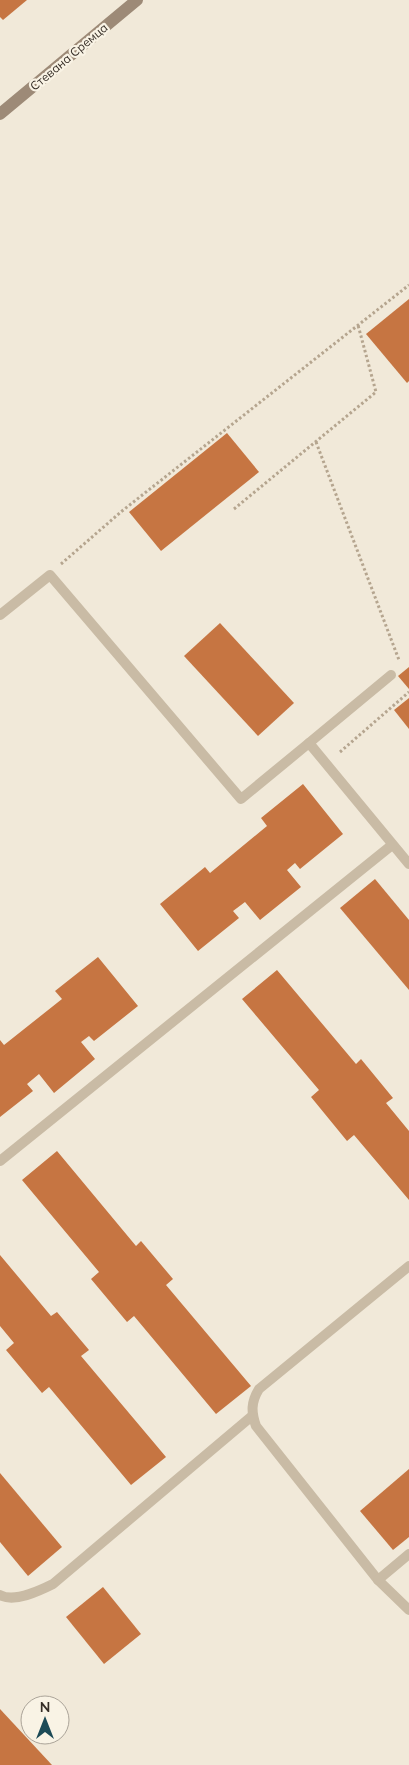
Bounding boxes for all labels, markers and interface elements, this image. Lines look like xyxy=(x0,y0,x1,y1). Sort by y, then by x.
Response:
street label: Стевана Сремца xyxy=(27,20,111,93)
north arrow xyxy=(20,1695,70,1745)
text: N xyxy=(40,1698,50,1716)

